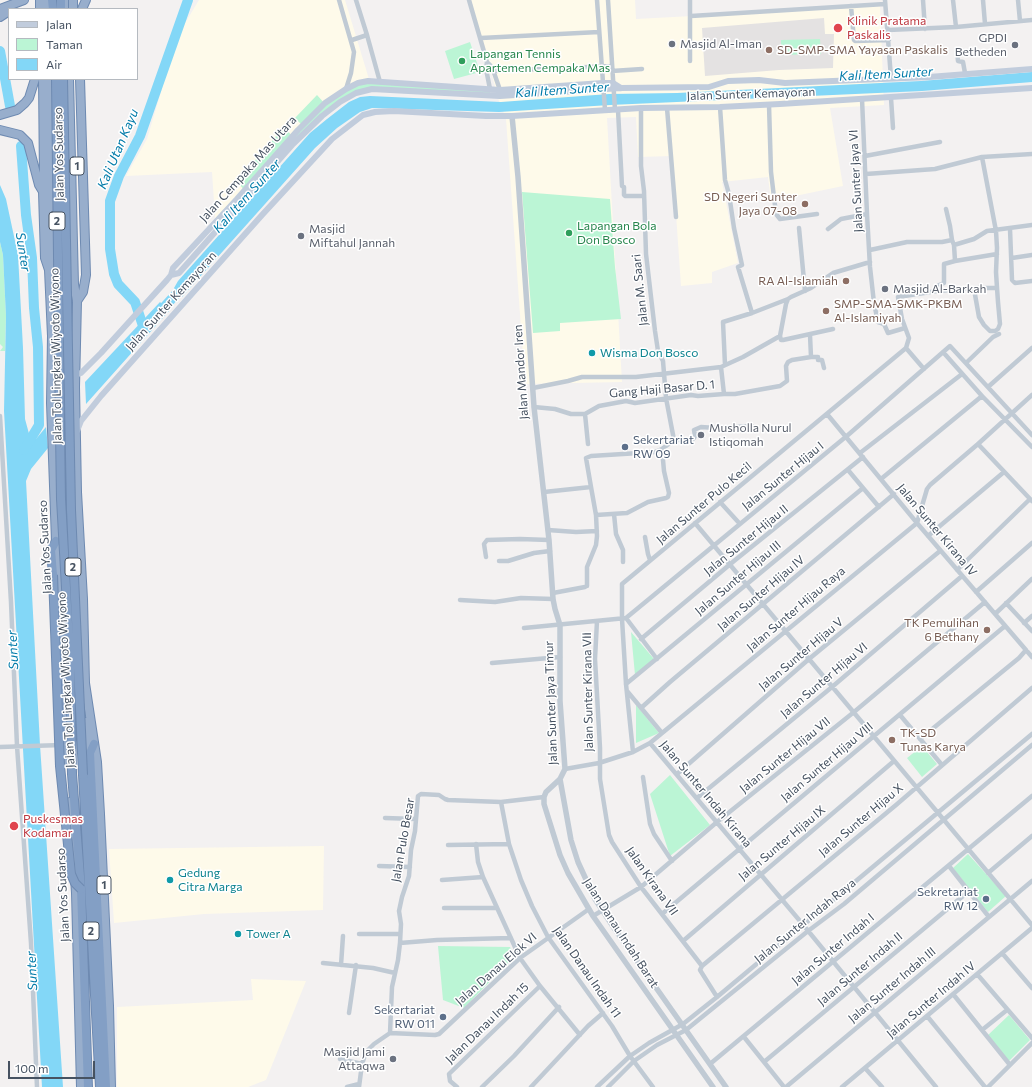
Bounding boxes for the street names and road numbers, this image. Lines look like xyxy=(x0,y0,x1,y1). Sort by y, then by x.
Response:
street label: Jalan Sunter Kemayoran xyxy=(686,85,816,103)
street label: Jalan Yos Sudarso xyxy=(51,107,67,201)
street label: Jalan Cempaka Mas Utara xyxy=(196,113,300,225)
street label: Jalan Sunter Jaya VI xyxy=(846,129,866,233)
road number: 1 xyxy=(70,157,84,175)
road number: 2 xyxy=(49,212,65,230)
street label: Jalan Sunter Kemayoran xyxy=(123,248,219,354)
street label: Jalan M. Saari xyxy=(629,253,651,327)
street label: Jalan Tol Lingkar Wiyoto Wiyono xyxy=(47,268,65,444)
street label: Jalan Mandor Iren xyxy=(510,324,532,420)
street label: Gang Haji Basar D. 1 xyxy=(609,377,715,401)
street label: Jalan Sunter Hijau I xyxy=(739,439,827,513)
street label: Jalan Sunter Pulo Kecil xyxy=(653,459,755,547)
street label: Jalan Sunter Kirana IV xyxy=(894,481,980,579)
street label: Jalan Yos Sudarso xyxy=(35,500,55,594)
street label: Jalan Sunter Hijau II xyxy=(701,502,791,578)
street label: Jalan Sunter Hijau III xyxy=(692,538,784,618)
street label: Jalan Sunter Hijau IV xyxy=(715,552,807,634)
road number: 2 xyxy=(65,558,81,576)
street label: Jalan Sunter Hijau Raya xyxy=(744,564,848,654)
street label: Jalan Tol Lingkar Wiyoto Wiyono xyxy=(54,592,78,768)
street label: Jalan Sunter Hijau V xyxy=(756,614,846,694)
street label: Jalan Sunter Kirana VII xyxy=(580,632,596,752)
street label: Jalan Sunter Hijau VI xyxy=(778,639,870,721)
street label: Jalan Sunter Jaya Timur xyxy=(542,641,560,765)
street label: Jalan Sunter Hijau VII xyxy=(737,714,833,796)
street label: Jalan Sunter Hijau VIII xyxy=(778,719,876,805)
street label: Jalan Sunter Indah Kirana xyxy=(657,738,755,850)
street label: Jalan Sunter Hijau X xyxy=(816,781,906,859)
street label: Jalan Pulo Besar xyxy=(388,797,418,883)
street label: Jalan Sunter Hijau IX xyxy=(736,802,828,884)
street label: Jalan Kirana VII xyxy=(623,844,681,918)
street label: Jalan Yos Sudarso xyxy=(53,848,73,942)
street label: Jalan Danau Indah Barat xyxy=(580,875,662,991)
road number: 1 xyxy=(97,876,111,894)
street label: Jalan Sunter Indah Raya xyxy=(751,876,859,966)
street label: Jalan Sunter Indah I xyxy=(789,910,877,988)
road number: 2 xyxy=(83,922,99,940)
street label: Jalan Danau Indah 11 xyxy=(550,923,624,1021)
street label: Jalan Sunter Indah II xyxy=(815,929,905,1009)
street label: Jalan Danau Elok VI xyxy=(452,930,540,1008)
street label: Jalan Sunter Indah III xyxy=(845,944,939,1026)
street label: Jalan Sunter Indah IV xyxy=(884,959,978,1041)
street label: Jalan Danau Indah 15 xyxy=(442,980,532,1066)

